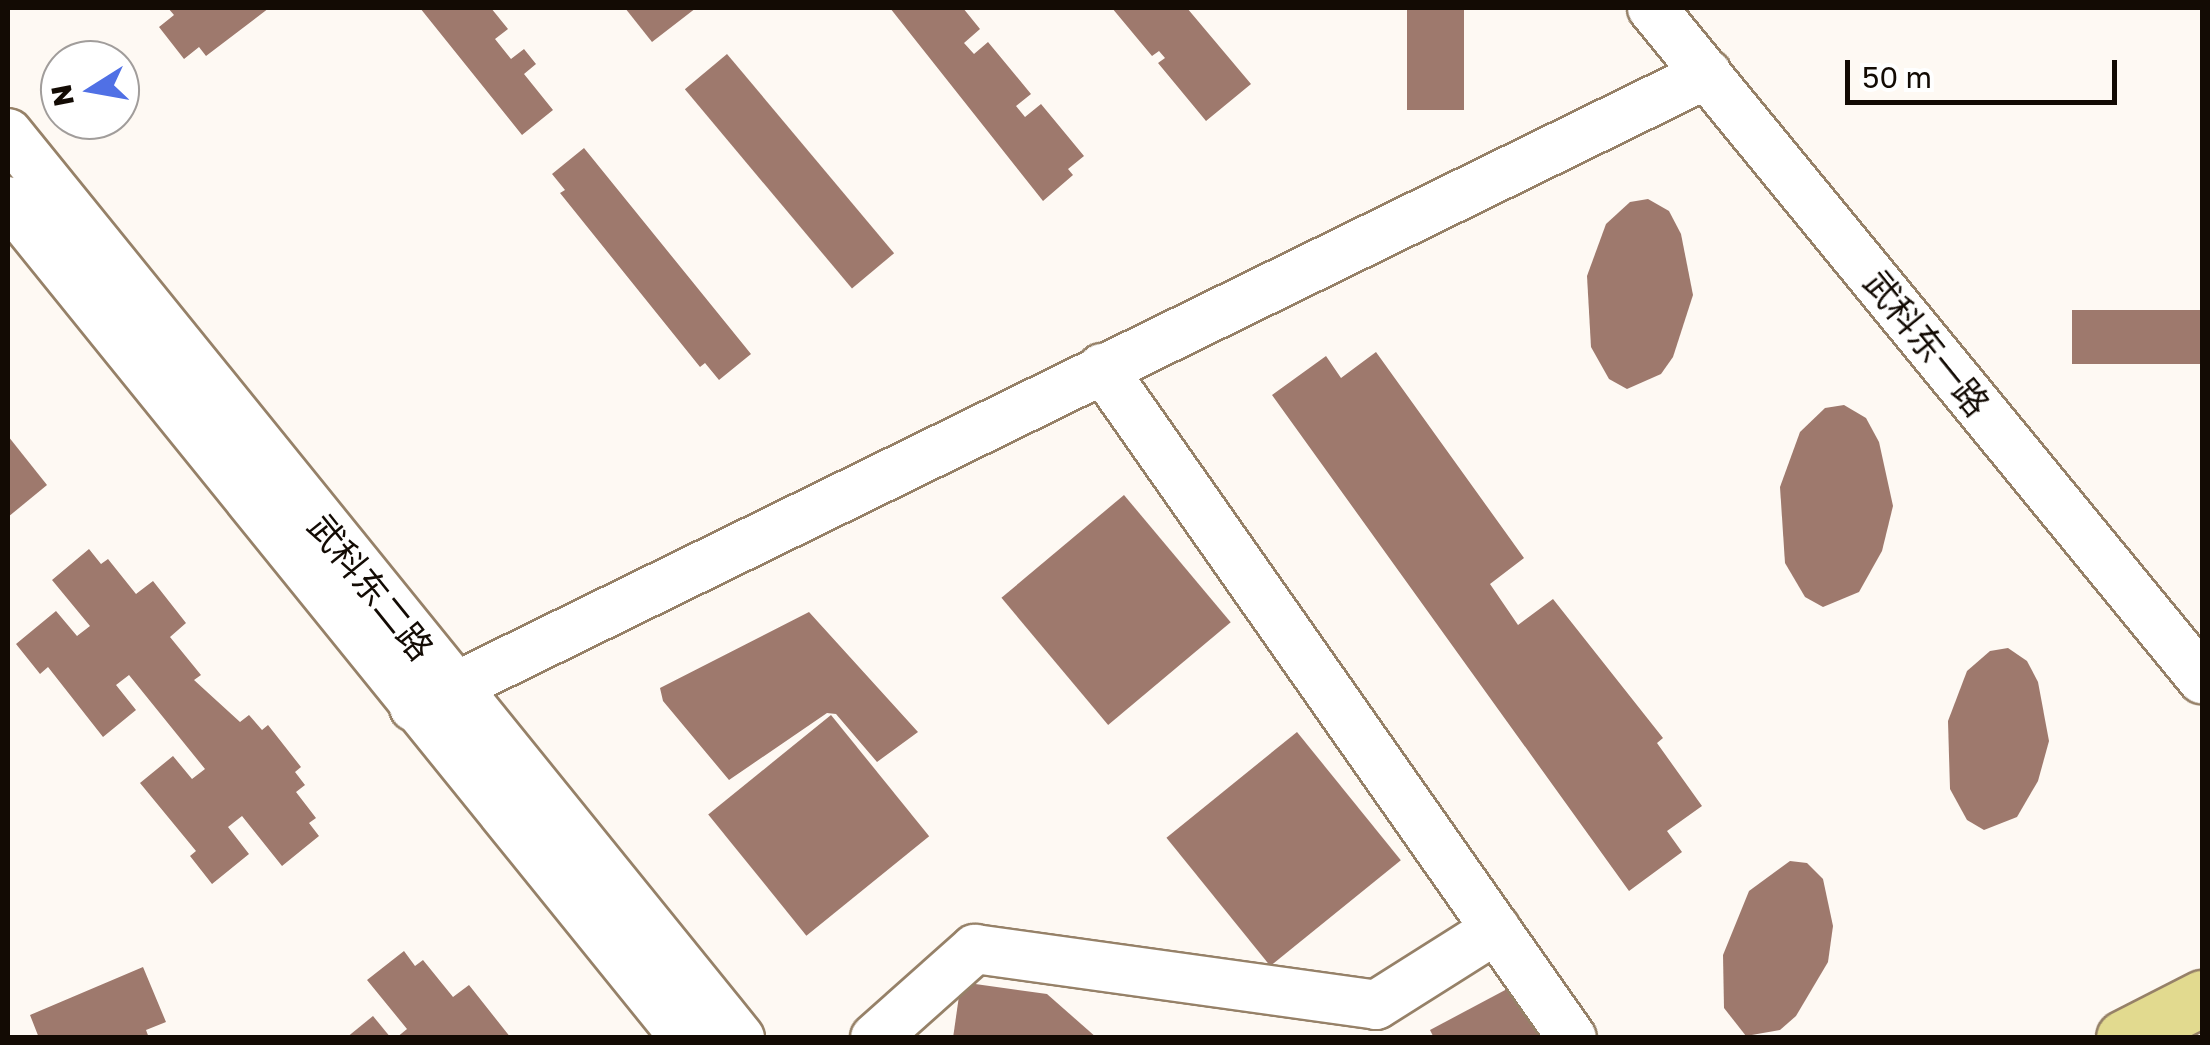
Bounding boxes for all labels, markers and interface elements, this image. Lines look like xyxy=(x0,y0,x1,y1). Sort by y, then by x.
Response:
north arrow xyxy=(40,40,140,140)
scale bar xyxy=(1850,40,2122,102)
text: 50 m xyxy=(1862,59,1932,95)
text: N xyxy=(44,82,80,109)
street label: 武科东一路 xyxy=(1856,262,1998,424)
street label: 武科东二路 xyxy=(300,506,442,668)

